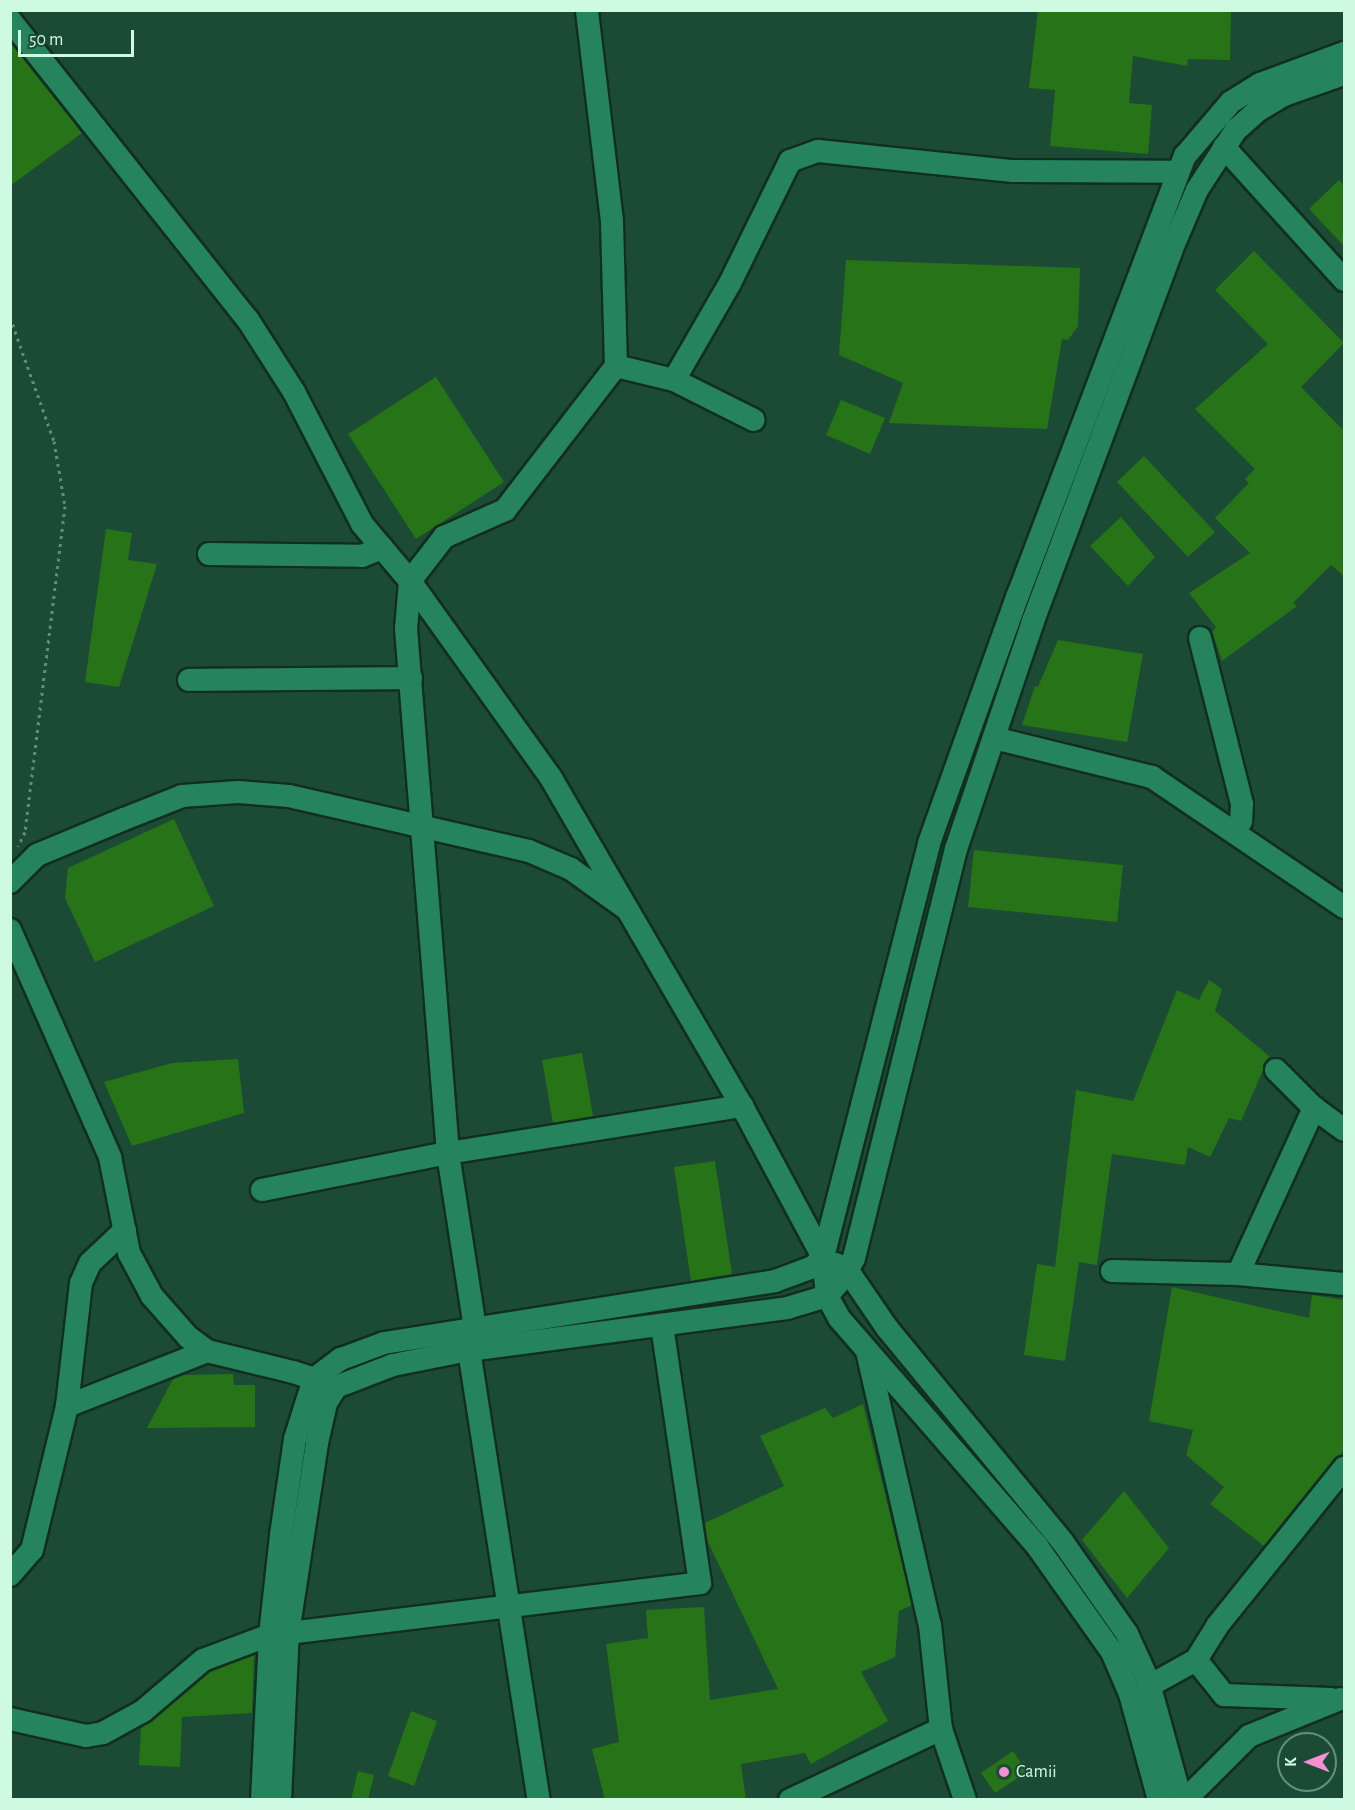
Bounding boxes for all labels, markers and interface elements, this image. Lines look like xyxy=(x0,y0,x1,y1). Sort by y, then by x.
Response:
scale bar xyxy=(21,18,136,56)
text: 50 m xyxy=(29,31,63,49)
north arrow xyxy=(1277,1732,1337,1792)
text: K xyxy=(1283,1757,1299,1767)
place label: Camii xyxy=(1016,1761,1057,1783)
marker: Camii xyxy=(997,1765,1011,1779)

